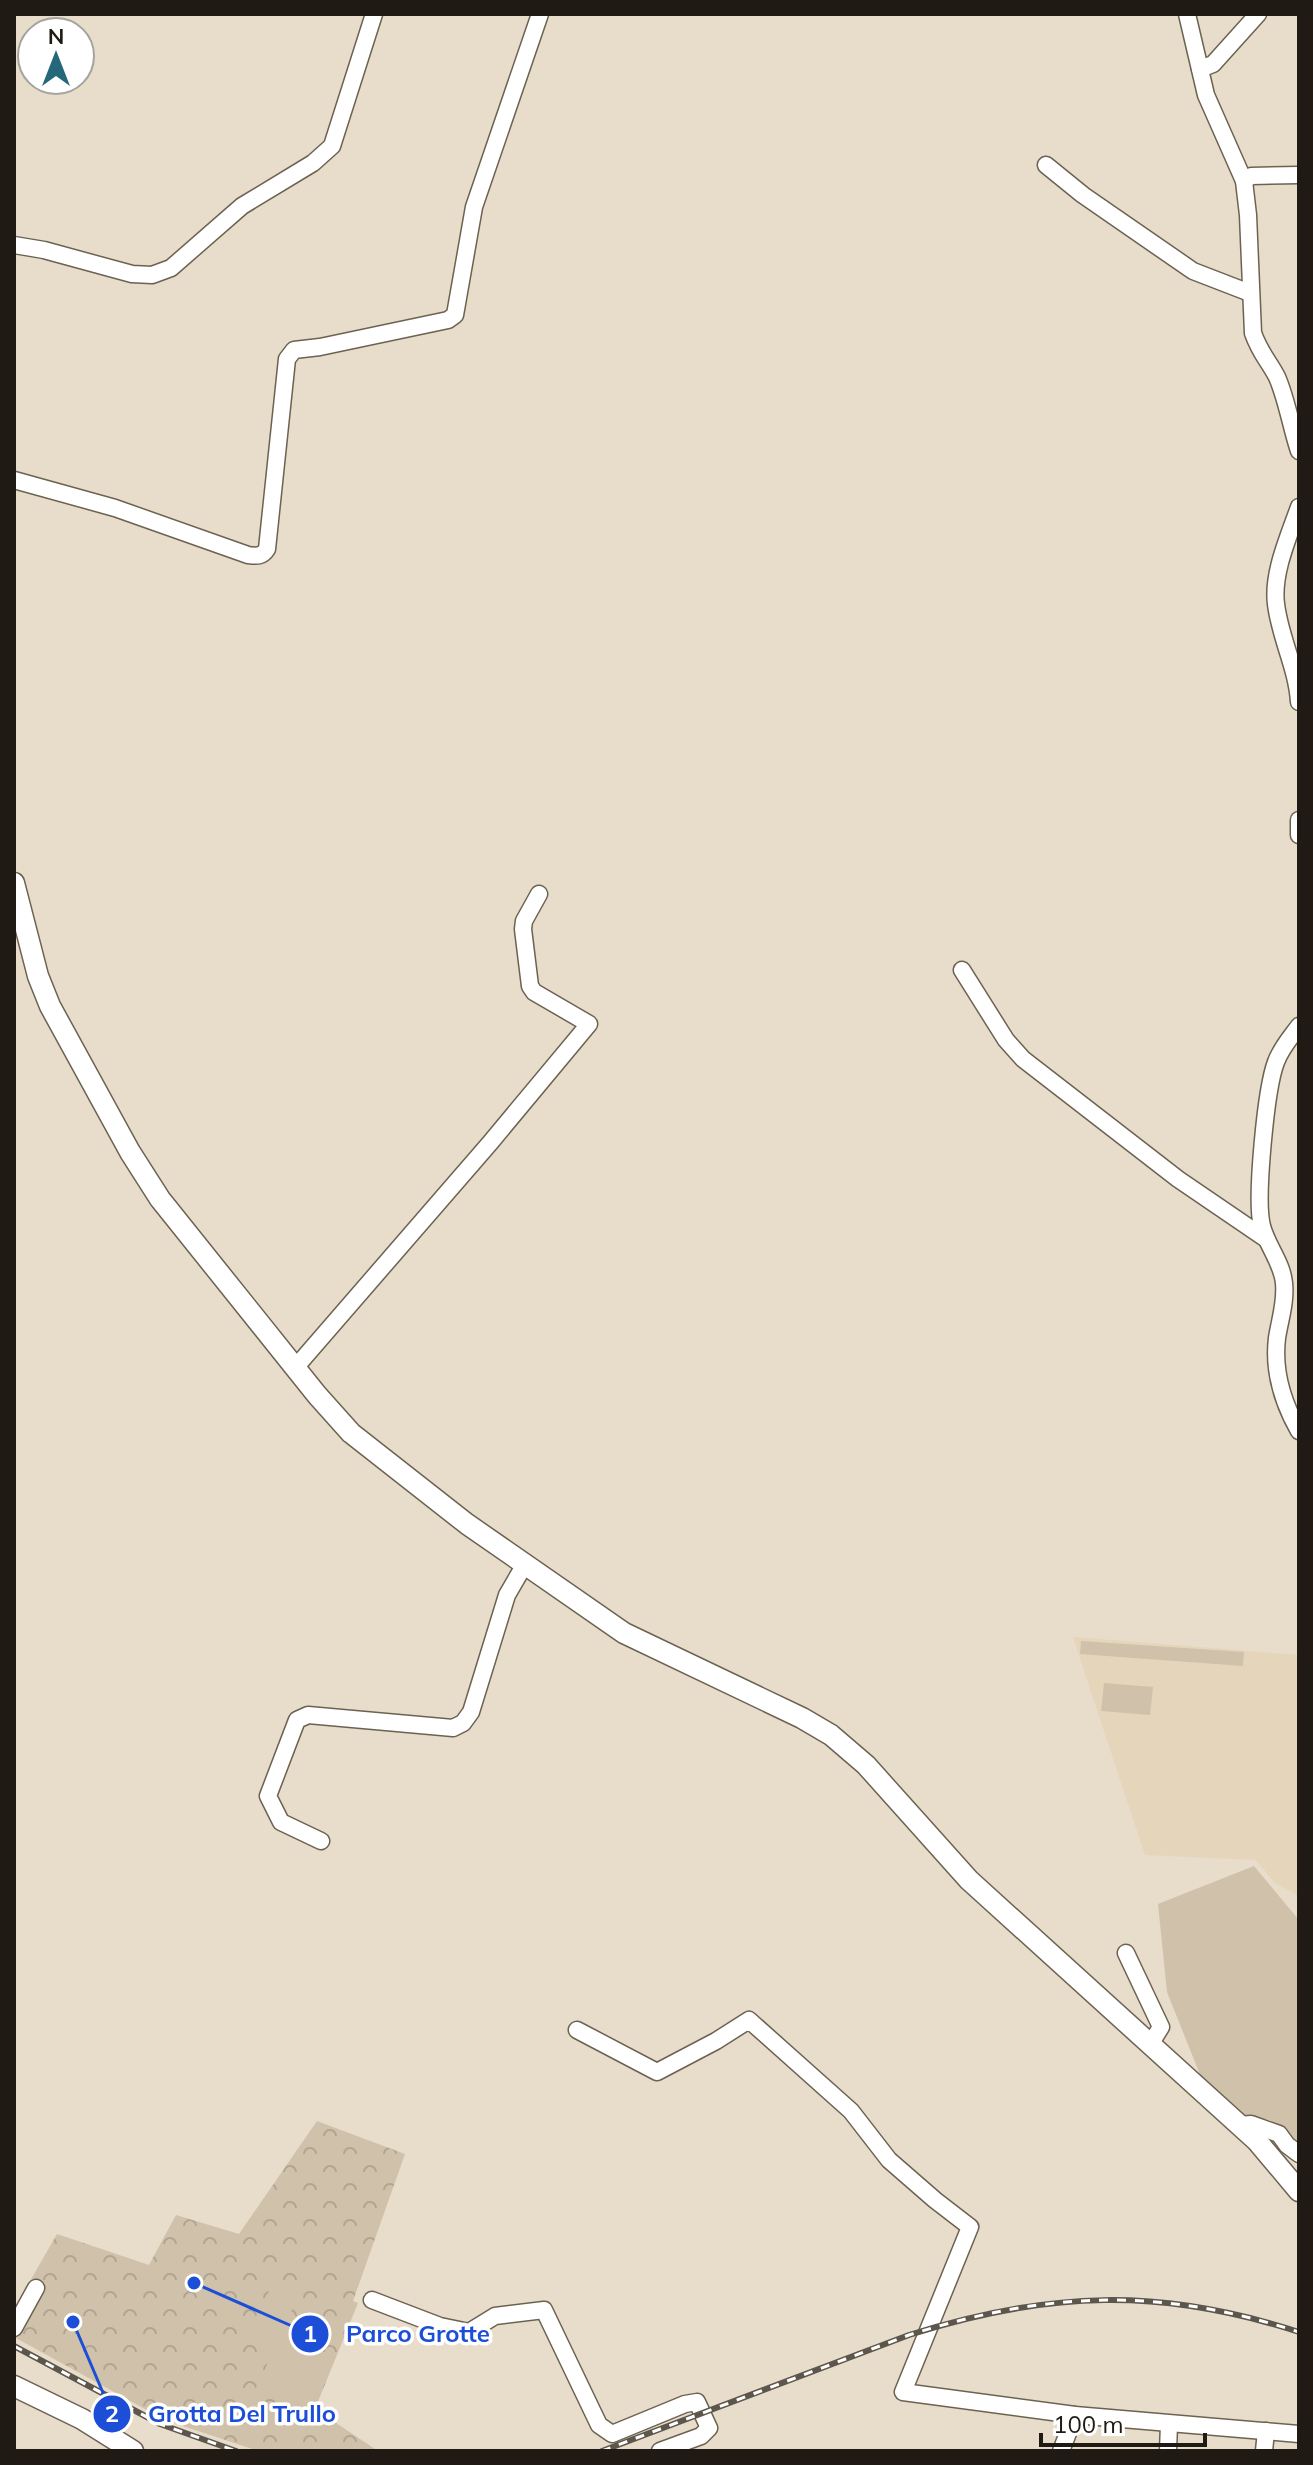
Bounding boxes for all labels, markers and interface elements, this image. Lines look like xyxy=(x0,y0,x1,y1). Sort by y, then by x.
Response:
north arrow xyxy=(16,16,96,96)
text: N xyxy=(48,22,64,50)
callout: Parco Grotte xyxy=(290,2310,506,2358)
text: 1 xyxy=(303,2318,317,2348)
text: Parco Grotte xyxy=(346,2318,490,2348)
callout: Grotta Del Trullo xyxy=(92,2390,352,2438)
scale bar xyxy=(1041,2397,1205,2447)
text: 2 xyxy=(105,2398,119,2428)
text: Grotta Del Trullo xyxy=(148,2398,336,2428)
text: 100 m xyxy=(1053,2409,1124,2439)

